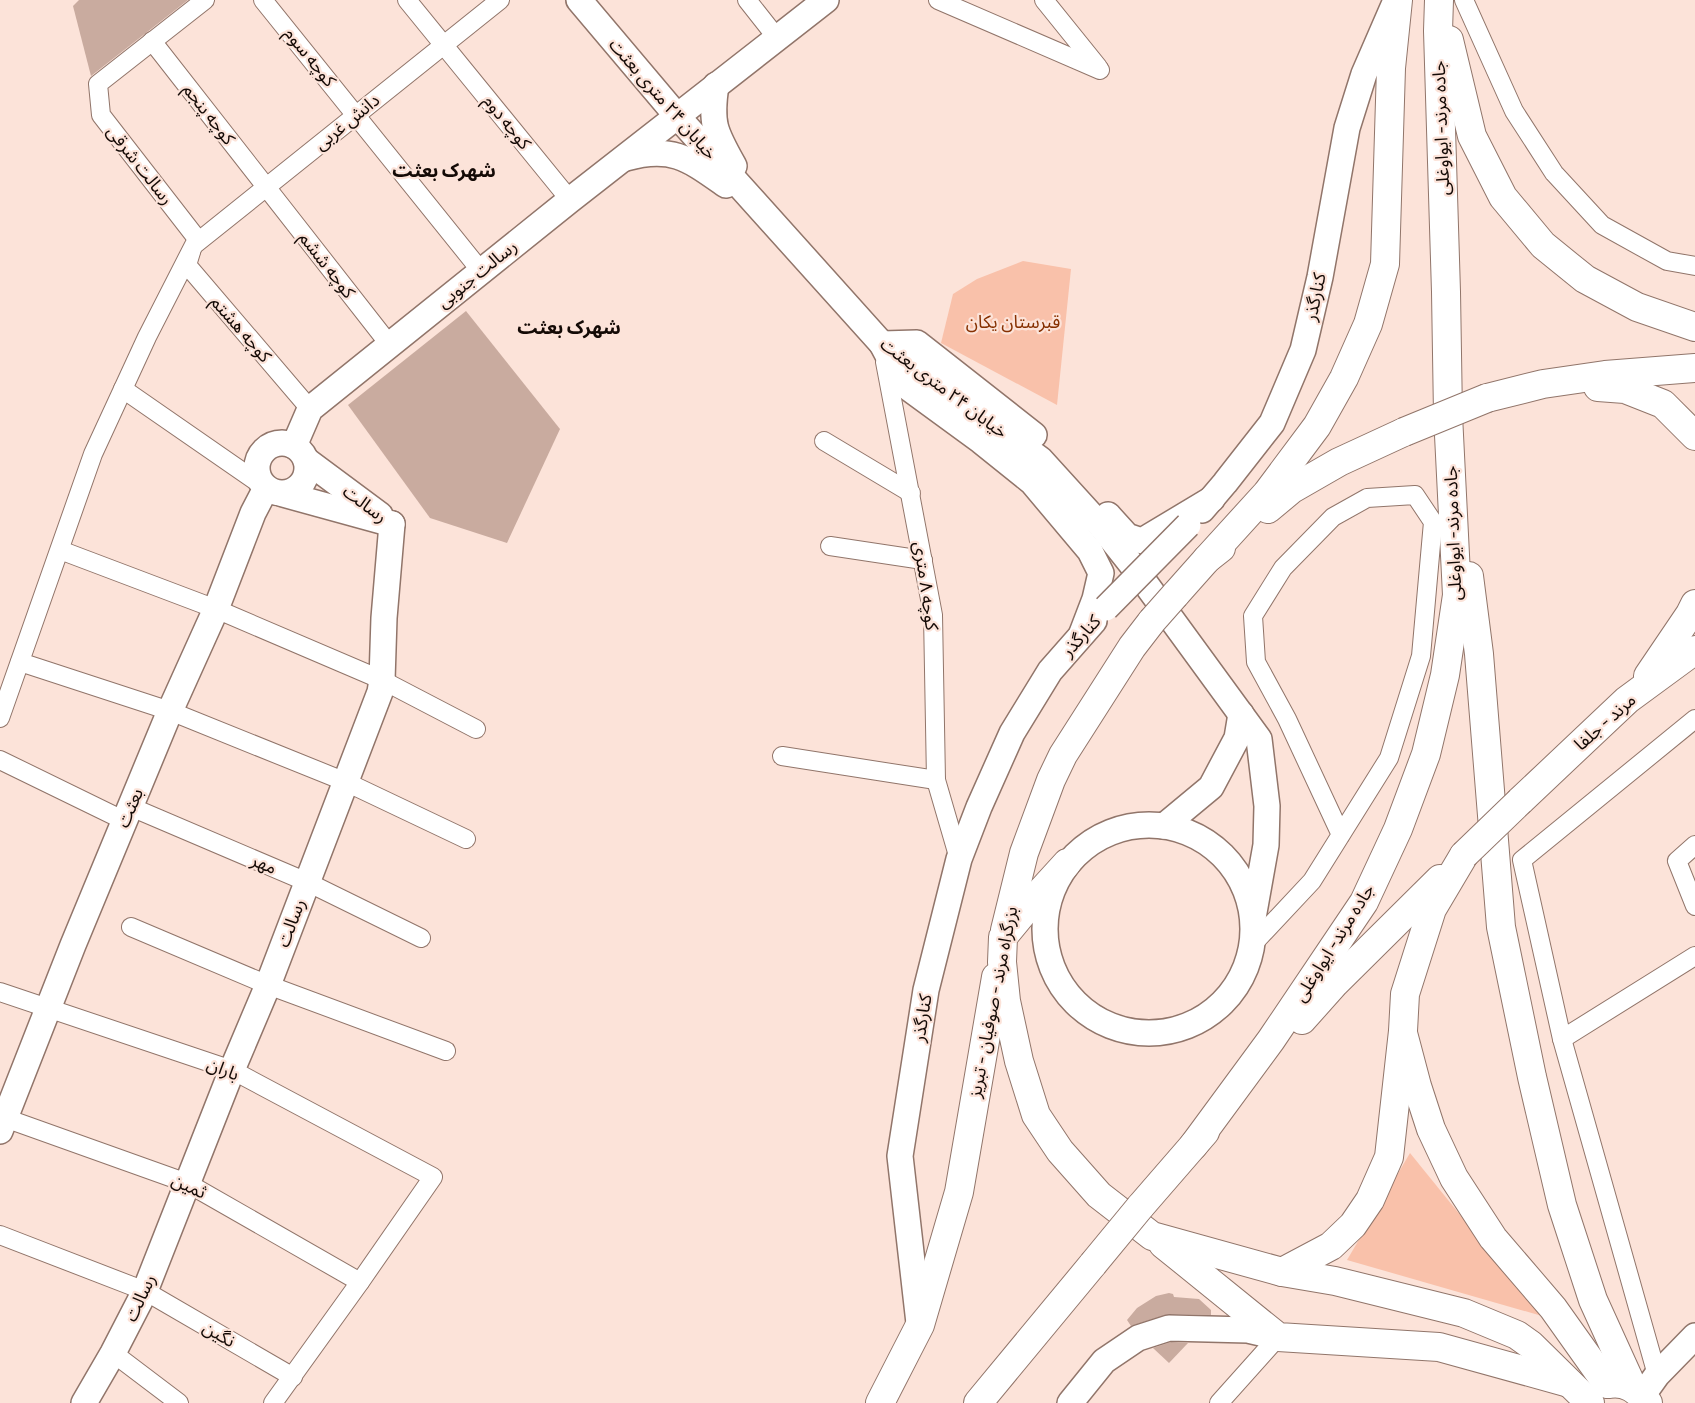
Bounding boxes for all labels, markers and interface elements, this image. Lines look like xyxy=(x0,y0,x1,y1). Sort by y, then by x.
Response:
street label: کوچه سوم xyxy=(277,22,342,93)
street label: خیابان ۲۴ متری بعثت xyxy=(604,33,722,164)
street label: جاده مرند- ایواوغلی xyxy=(1427,60,1454,196)
street label: کوچه پنجم xyxy=(177,78,241,151)
street label: دانش غربی xyxy=(309,88,384,155)
street label: کوچه دوم xyxy=(476,90,537,156)
street label: رسالت شرقی xyxy=(102,120,179,209)
district label: شهرک بعثت xyxy=(392,158,496,182)
street label: کوچه ششم xyxy=(293,227,361,304)
street label: رسالت جنوبی xyxy=(432,234,521,313)
street label: کنارگذر xyxy=(1298,270,1331,324)
street label: کوچه هشتم xyxy=(205,290,277,369)
park label: قبرستان یکان xyxy=(966,310,1060,333)
district label: شهرک بعثت xyxy=(517,315,621,339)
street label: خیابان ۲۴ متری بعثت xyxy=(876,332,1013,443)
street label: جاده مرند- ایواوغلی xyxy=(1439,465,1466,601)
street label: رسالت xyxy=(339,479,392,528)
street label: کوچه ۸ متری xyxy=(909,540,944,632)
street label: کنارگذر xyxy=(1055,610,1106,662)
street label: مرند - جلفا xyxy=(1569,688,1640,755)
street label: بعثت xyxy=(111,785,147,831)
street label: مهر xyxy=(247,848,281,879)
street label: جاده مرند- ایواوغلی xyxy=(1288,879,1379,1006)
street label: رسالت xyxy=(271,895,310,950)
street label: بزرگراه مرند - صوفیان - تبریز xyxy=(963,904,1022,1100)
street label: کنارگذر xyxy=(906,992,937,1045)
street label: باران xyxy=(204,1052,243,1085)
street label: ثمین xyxy=(168,1168,210,1204)
street label: رسالت xyxy=(119,1270,160,1325)
street label: نگین xyxy=(199,1315,240,1352)

